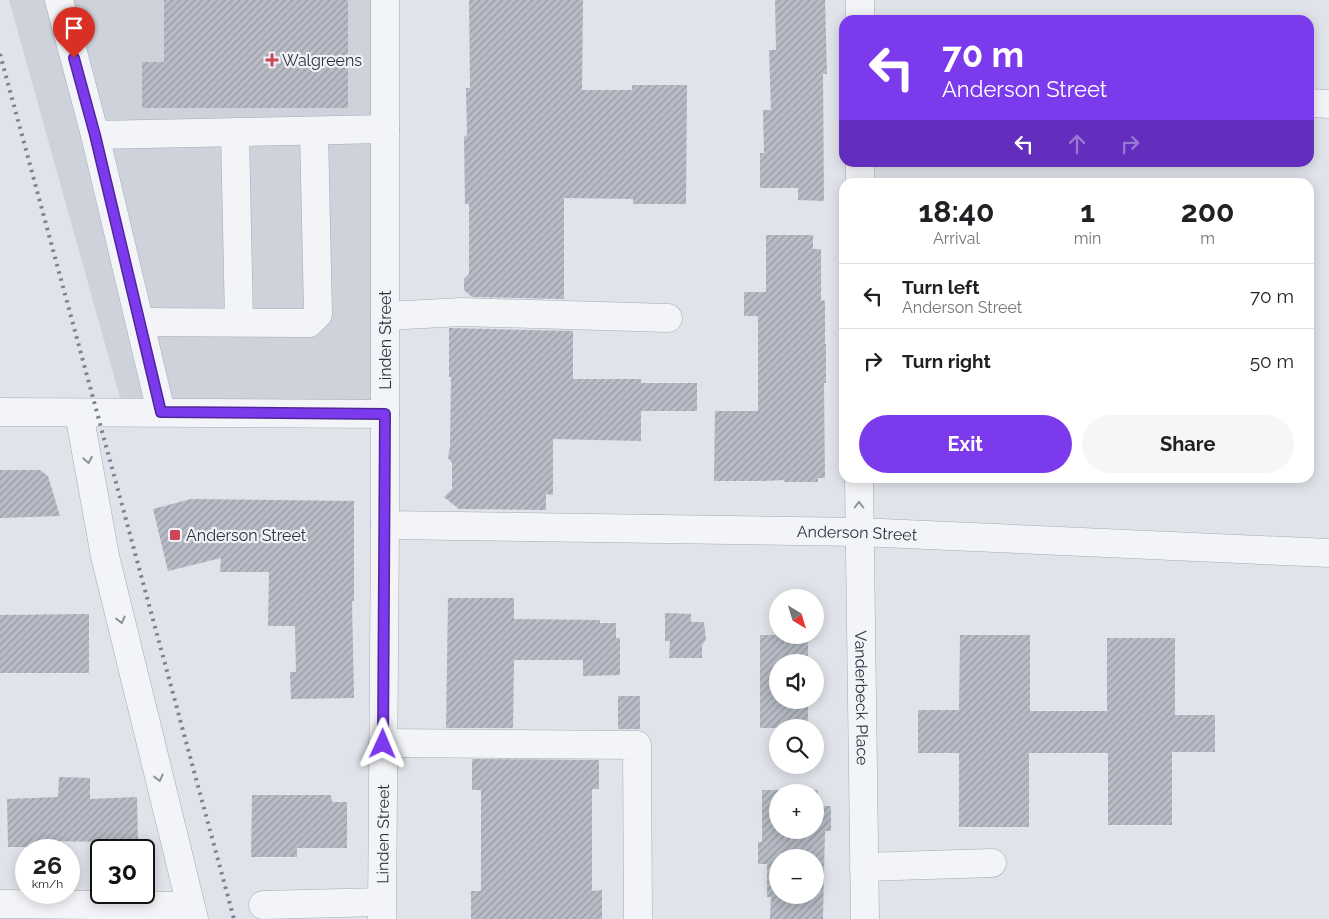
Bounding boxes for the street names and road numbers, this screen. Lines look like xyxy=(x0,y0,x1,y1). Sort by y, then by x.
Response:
street label: Linden Street xyxy=(376,290,395,390)
street label: Anderson Street xyxy=(797,522,918,544)
street label: Vanderbeck Place xyxy=(852,630,872,766)
street label: Linden Street xyxy=(373,784,393,884)

